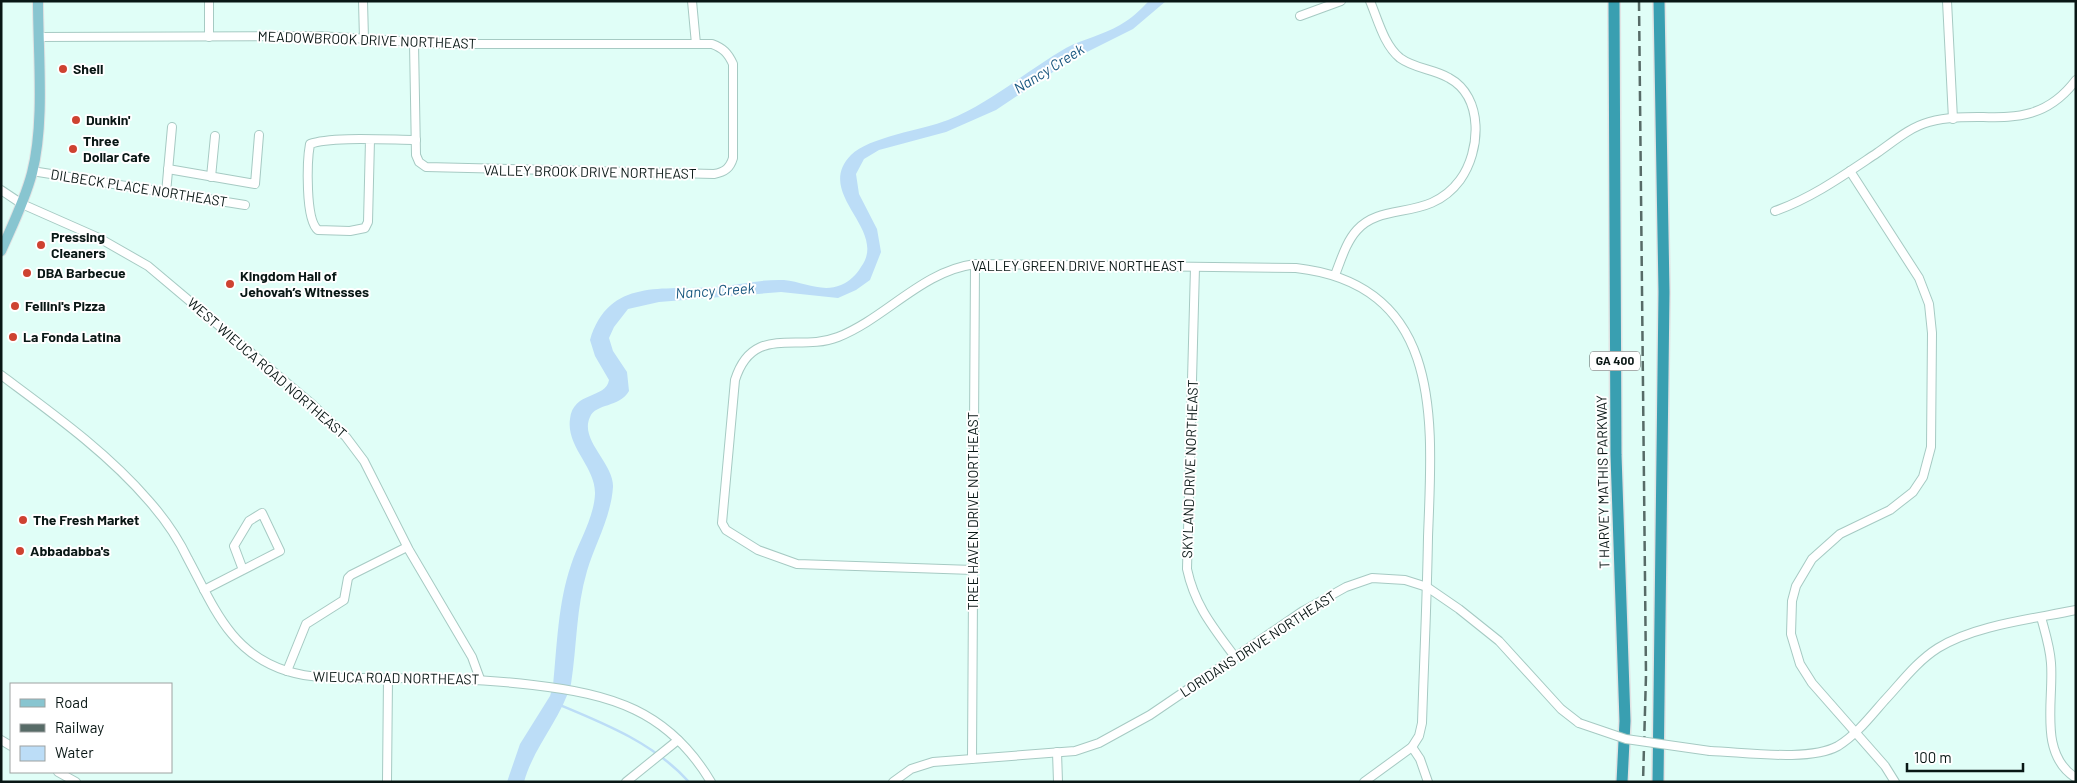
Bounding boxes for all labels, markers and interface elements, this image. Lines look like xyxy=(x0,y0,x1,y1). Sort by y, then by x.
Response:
street label: MEADOWBROOK DRIVE NORTHEAST xyxy=(257,27,477,52)
water label: Nancy Creek xyxy=(1010,39,1088,97)
place label: Shell xyxy=(73,60,103,77)
marker: Shell xyxy=(57,63,69,75)
place label: Dunkin' xyxy=(86,111,131,128)
marker: Dunkin' xyxy=(70,114,82,126)
place label: Three Dollar Cafe xyxy=(83,132,151,165)
marker: Three Dollar Cafe xyxy=(67,143,79,155)
street label: VALLEY BROOK DRIVE NORTHEAST xyxy=(483,161,697,182)
street label: DILBECK PLACE NORTHEAST xyxy=(50,165,229,210)
place label: Pressing Cleaners xyxy=(51,228,105,261)
marker: Pressing Cleaners xyxy=(35,239,47,251)
street label: VALLEY GREEN DRIVE NORTHEAST xyxy=(971,257,1185,274)
place label: DBA Barbecue xyxy=(37,264,126,281)
marker: DBA Barbecue xyxy=(21,267,33,279)
place label: Kingdom Hall of Jehovah’s Witnesses xyxy=(240,267,369,300)
marker: Kingdom Hall of Jehovah’s Witnesses xyxy=(224,278,236,290)
water label: Nancy Creek xyxy=(675,278,756,302)
street label: WEST WIEUCA ROAD NORTHEAST xyxy=(184,294,351,442)
place label: Fellini's Pizza xyxy=(25,297,105,314)
marker: Fellini's Pizza xyxy=(9,300,21,312)
place label: La Fonda Latina xyxy=(23,328,121,345)
marker: La Fonda Latina xyxy=(7,331,19,343)
road number: GA 400 xyxy=(1590,352,1640,371)
street label: SKYLAND DRIVE NORTHEAST xyxy=(1178,379,1201,559)
street label: T HARVEY MATHIS PARKWAY xyxy=(1592,395,1613,569)
street label: TREE HAVEN DRIVE NORTHEAST xyxy=(964,412,981,610)
place label: The Fresh Market xyxy=(33,511,139,528)
marker: The Fresh Market xyxy=(17,514,29,526)
place label: Abbadabba's xyxy=(30,542,110,559)
marker: Abbadabba's xyxy=(14,545,26,557)
street label: LORIDANS DRIVE NORTHEAST xyxy=(1177,587,1339,700)
street label: WIEUCA ROAD NORTHEAST xyxy=(313,668,479,687)
legend xyxy=(10,683,172,773)
text: Road xyxy=(55,693,88,711)
text: Railway xyxy=(55,718,104,736)
scale bar xyxy=(1907,740,2023,772)
text: Water xyxy=(55,743,94,761)
text: 100 m xyxy=(1914,748,1952,766)

